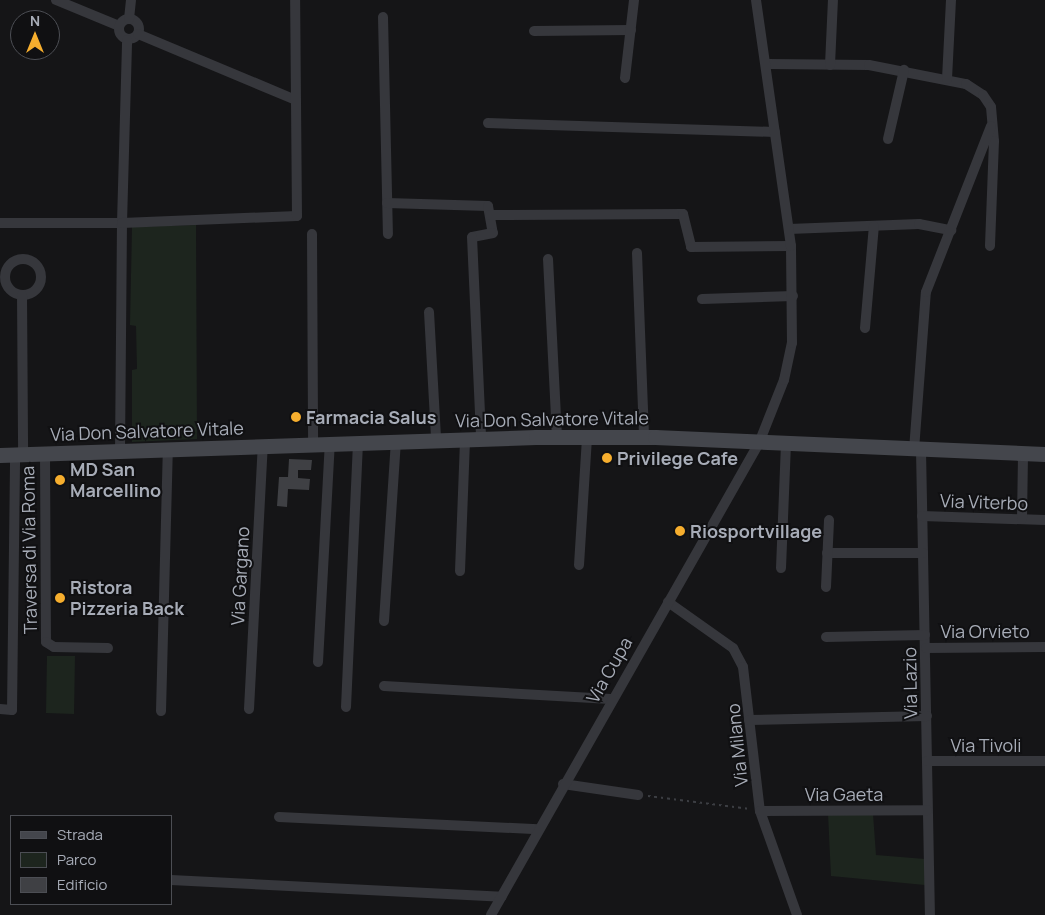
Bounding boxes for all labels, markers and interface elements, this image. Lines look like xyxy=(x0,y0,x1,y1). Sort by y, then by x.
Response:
north arrow xyxy=(10,10,60,60)
text: N xyxy=(30,11,40,30)
place label: Farmacia Salus xyxy=(306,406,437,428)
street label: Via Don Salvatore Vitale xyxy=(455,407,649,431)
marker: Farmacia Salus xyxy=(290,411,302,423)
street label: Via Don Salvatore Vitale xyxy=(50,417,244,445)
place label: Privilege Cafe xyxy=(617,447,738,469)
marker: Privilege Cafe xyxy=(601,452,613,464)
place label: MD San Marcellino xyxy=(70,459,161,502)
street label: Traversa di Via Roma xyxy=(17,466,41,634)
marker: MD San Marcellino xyxy=(54,474,66,486)
street label: Via Viterbo xyxy=(940,490,1028,514)
place label: Riosportvillage xyxy=(690,520,822,542)
marker: Riosportvillage xyxy=(674,525,686,537)
street label: Via Gargano xyxy=(227,526,253,626)
place label: Ristora Pizzeria Back xyxy=(70,577,184,620)
marker: Ristora Pizzeria Back xyxy=(54,592,66,604)
street label: Via Orvieto xyxy=(940,620,1030,642)
street label: Via Cupa xyxy=(582,633,636,707)
street label: Via Lazio xyxy=(899,647,921,719)
street label: Via Milano xyxy=(722,703,752,787)
street label: Via Tivoli xyxy=(950,734,1022,756)
street label: Via Gaeta xyxy=(805,783,883,805)
legend xyxy=(10,815,172,905)
text: Strada xyxy=(57,824,103,845)
text: Parco xyxy=(57,849,96,870)
text: Edificio xyxy=(57,874,107,895)

